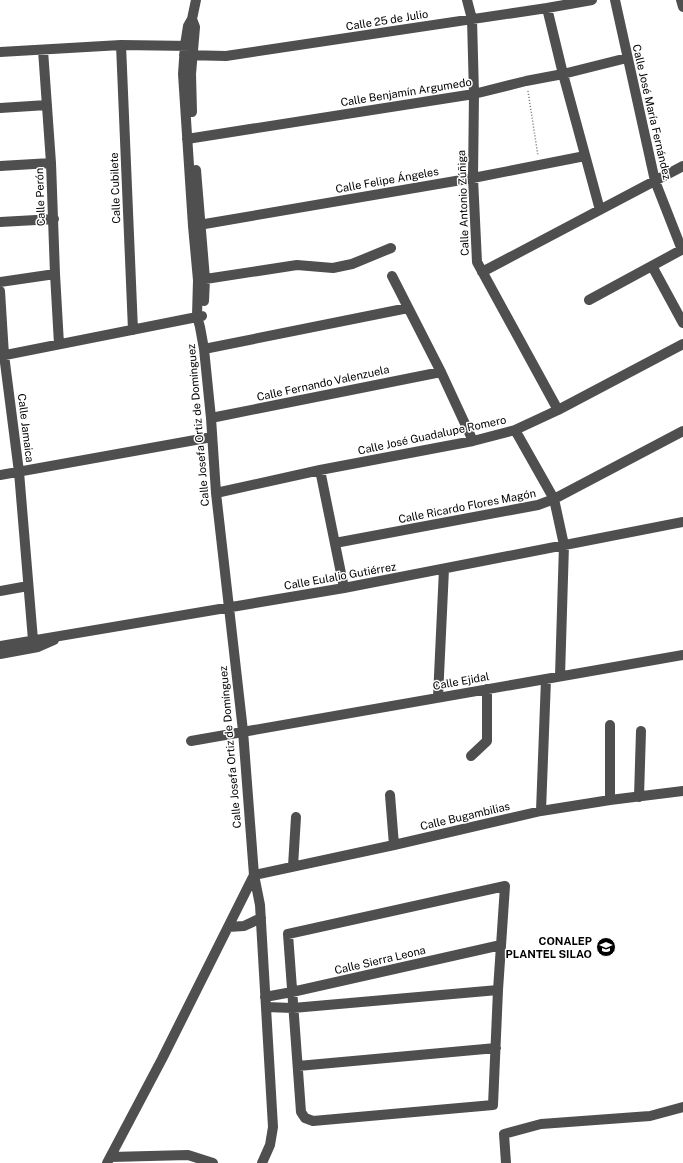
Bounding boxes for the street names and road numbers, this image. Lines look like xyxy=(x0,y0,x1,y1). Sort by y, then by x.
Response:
street label: Calle 25 de Julio xyxy=(345,8,429,32)
street label: Calle José María Fernández xyxy=(631,43,673,181)
street label: Calle Benjamín Argumedo xyxy=(340,76,472,108)
street label: Calle Antonio Zúñiga xyxy=(455,150,471,256)
street label: Calle Cubilete xyxy=(108,152,122,224)
street label: Calle Felipe Ángeles xyxy=(334,164,440,195)
street label: Calle Perón xyxy=(33,168,47,226)
street label: Calle Josefa Ortiz de Domínguez xyxy=(185,343,211,507)
street label: Calle Fernando Valenzuela xyxy=(256,363,390,403)
street label: Calle Jamaica xyxy=(16,393,36,463)
street label: Calle José Guadalupe Romero xyxy=(357,413,507,457)
street label: Calle Ricardo Flores Magón xyxy=(397,487,537,525)
street label: Calle Eulalio Gutiérrez xyxy=(283,560,397,592)
street label: Calle Josefa Ortiz de Domínguez xyxy=(217,665,243,829)
street label: Calle Ejidal xyxy=(432,670,490,692)
street label: Calle Bugambilias xyxy=(419,800,511,832)
street label: Calle Sierra Leona xyxy=(333,944,427,976)

